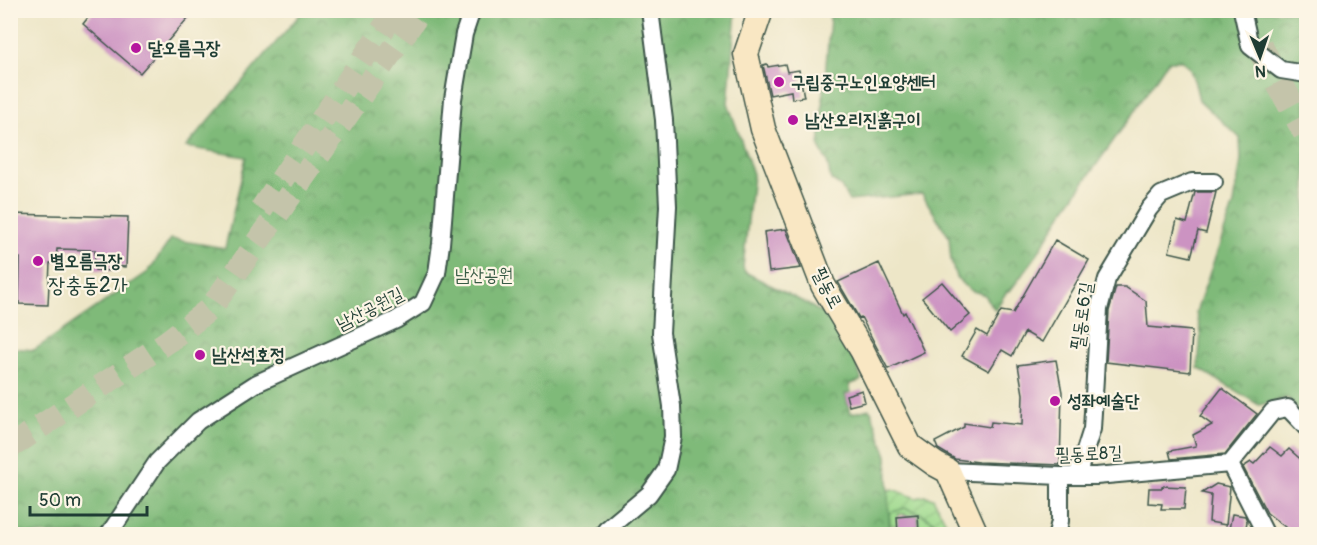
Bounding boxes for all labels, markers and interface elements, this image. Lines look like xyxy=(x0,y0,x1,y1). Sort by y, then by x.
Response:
north arrow xyxy=(1230,27,1290,87)
place label: 달오름극장 xyxy=(148,37,221,60)
marker: 달오름극장 xyxy=(129,41,143,55)
text: N xyxy=(1255,61,1266,81)
place label: 구립중구노인요양센터 xyxy=(791,71,936,94)
marker: 구립중구노인요양센터 xyxy=(772,75,786,89)
place label: 남산오리진흙구이 xyxy=(805,109,921,132)
marker: 남산오리진흙구이 xyxy=(786,113,800,127)
place label: 별오름극장 xyxy=(50,250,123,273)
marker: 별오름극장 xyxy=(31,254,45,268)
street label: 필동로 xyxy=(807,263,847,313)
park label: 남산공원 xyxy=(455,264,513,287)
district label: 장충동2가 xyxy=(48,272,128,299)
street label: 필동로6길 xyxy=(1066,280,1098,351)
street label: 남산공원길 xyxy=(333,282,408,336)
place label: 남산석호정 xyxy=(212,344,284,367)
marker: 남산석호정 xyxy=(193,348,207,362)
place label: 성좌예술단 xyxy=(1067,390,1140,413)
marker: 성좌예술단 xyxy=(1048,394,1062,408)
street label: 필동로8길 xyxy=(1055,441,1123,467)
scale bar xyxy=(30,479,147,517)
text: 50 m xyxy=(39,489,81,512)

